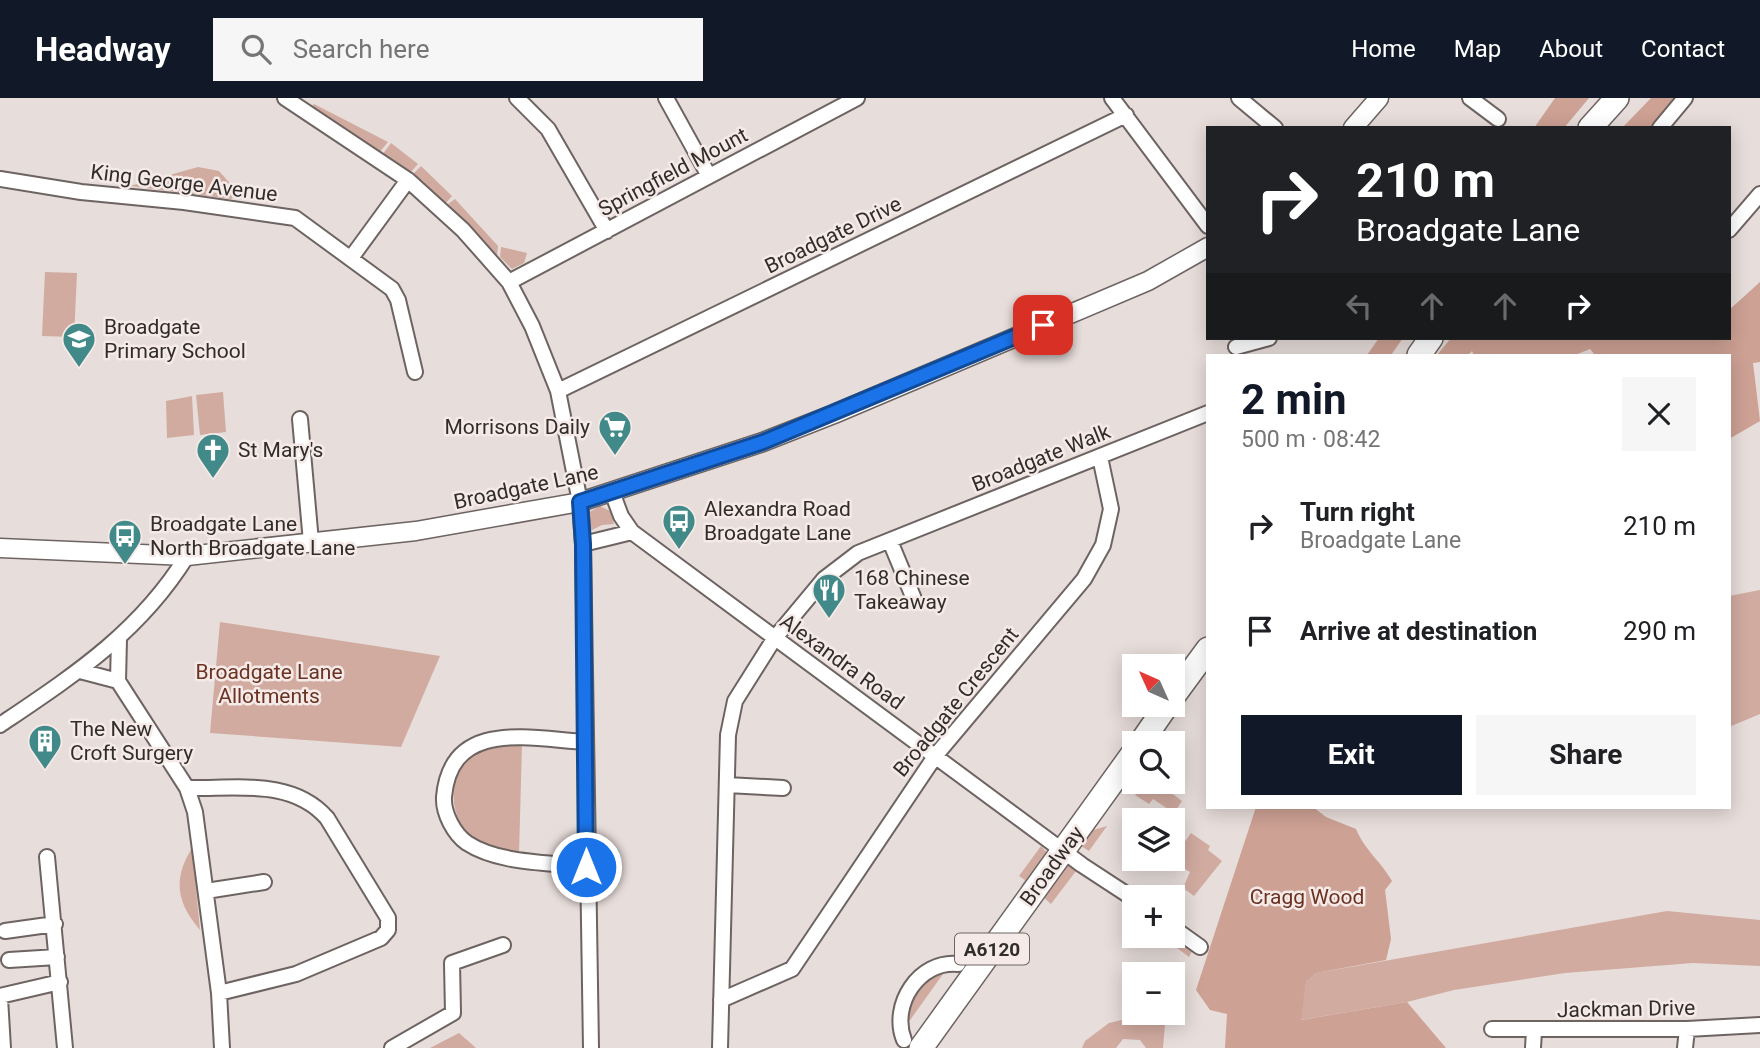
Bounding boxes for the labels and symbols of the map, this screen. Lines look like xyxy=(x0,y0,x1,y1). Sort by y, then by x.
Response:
street label: Springfield Mount xyxy=(594,123,752,221)
street label: King George Avenue xyxy=(89,160,279,206)
street label: Broadgate Drive xyxy=(761,192,905,278)
pin xyxy=(1013,295,1073,355)
place label: Broadgate Primary School xyxy=(104,315,246,363)
school or university icon: Broadgate Primary School xyxy=(60,320,98,369)
supermarket icon: Morrisons Daily xyxy=(596,408,634,457)
place label: Morrisons Daily xyxy=(445,415,590,439)
street label: Broadgate Walk xyxy=(968,419,1114,497)
church icon: St Mary's xyxy=(194,431,232,480)
place label: St Mary's xyxy=(238,438,323,462)
street label: Broadgate Lane xyxy=(452,460,600,514)
place label: Alexandra Road Broadgate Lane xyxy=(704,497,851,545)
bus stop icon: Alexandra Road Broadgate Lane xyxy=(660,502,698,551)
place label: Broadgate Lane North Broadgate Lane xyxy=(150,512,355,560)
bus stop icon: Broadgate Lane North Broadgate Lane xyxy=(106,517,144,566)
place label: 168 Chinese Takeaway xyxy=(854,566,970,614)
restaurant icon: 168 Chinese Takeaway xyxy=(810,571,848,620)
street label: Alexandra Road xyxy=(776,609,908,715)
street label: Broadgate Crescent xyxy=(889,623,1024,781)
north arrow xyxy=(1122,654,1185,718)
park label: Broadgate Lane Allotments xyxy=(195,660,343,708)
place label: The New Croft Surgery xyxy=(70,717,193,765)
building icon: The New Croft Surgery xyxy=(26,722,64,771)
street label: Broadway xyxy=(1015,822,1089,910)
position arrow xyxy=(549,830,623,904)
park label: Cragg Wood xyxy=(1250,885,1364,909)
road number: A6120 xyxy=(955,934,1029,964)
street label: Jackman Drive xyxy=(1557,996,1695,1022)

